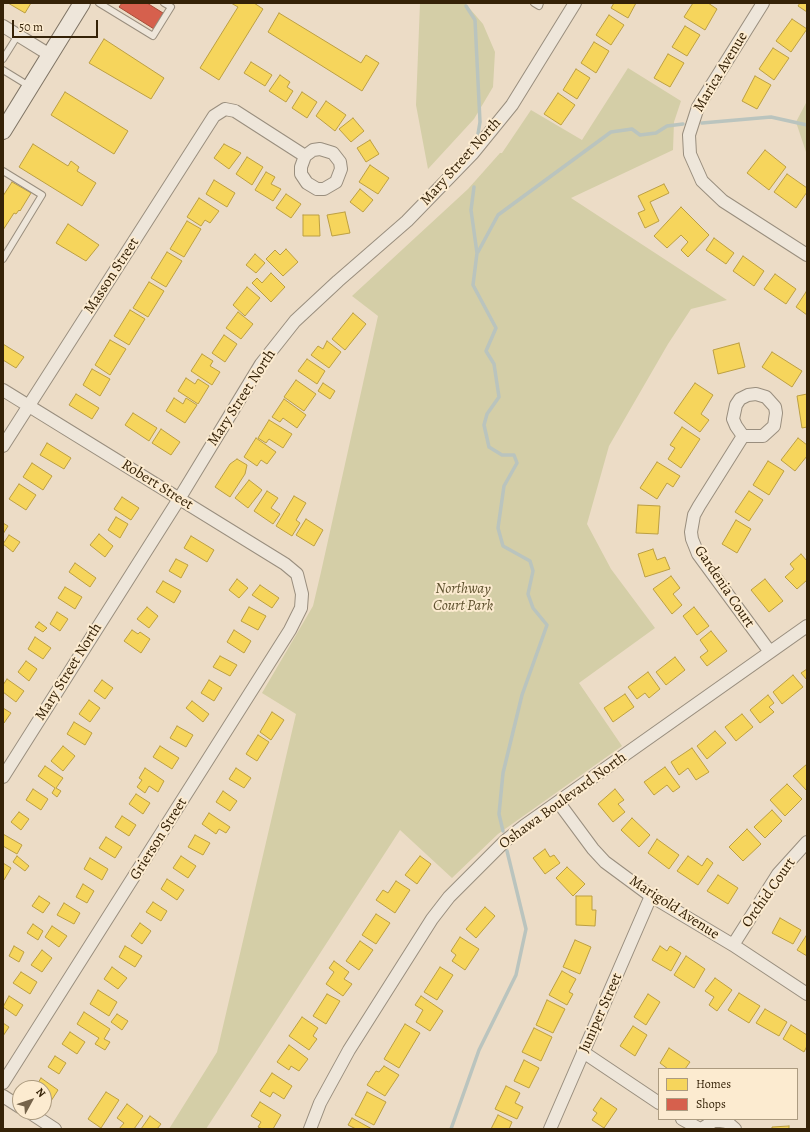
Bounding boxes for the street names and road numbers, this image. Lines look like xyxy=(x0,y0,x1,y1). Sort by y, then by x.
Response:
street label: Marica Avenue xyxy=(690,29,752,115)
street label: Mary Street North xyxy=(417,114,505,210)
street label: Masson Street xyxy=(81,235,143,317)
street label: Mary Street North xyxy=(204,346,280,450)
street label: Robert Street xyxy=(118,456,196,514)
street label: Gardenia Court xyxy=(690,543,758,631)
street label: Mary Street North xyxy=(32,620,106,724)
street label: Oshawa Boulevard North xyxy=(496,749,630,853)
street label: Grierson Street xyxy=(127,794,191,884)
street label: Orchid Court xyxy=(738,855,800,931)
street label: Marigold Avenue xyxy=(626,872,722,944)
street label: Juniper Street xyxy=(575,970,627,1056)

